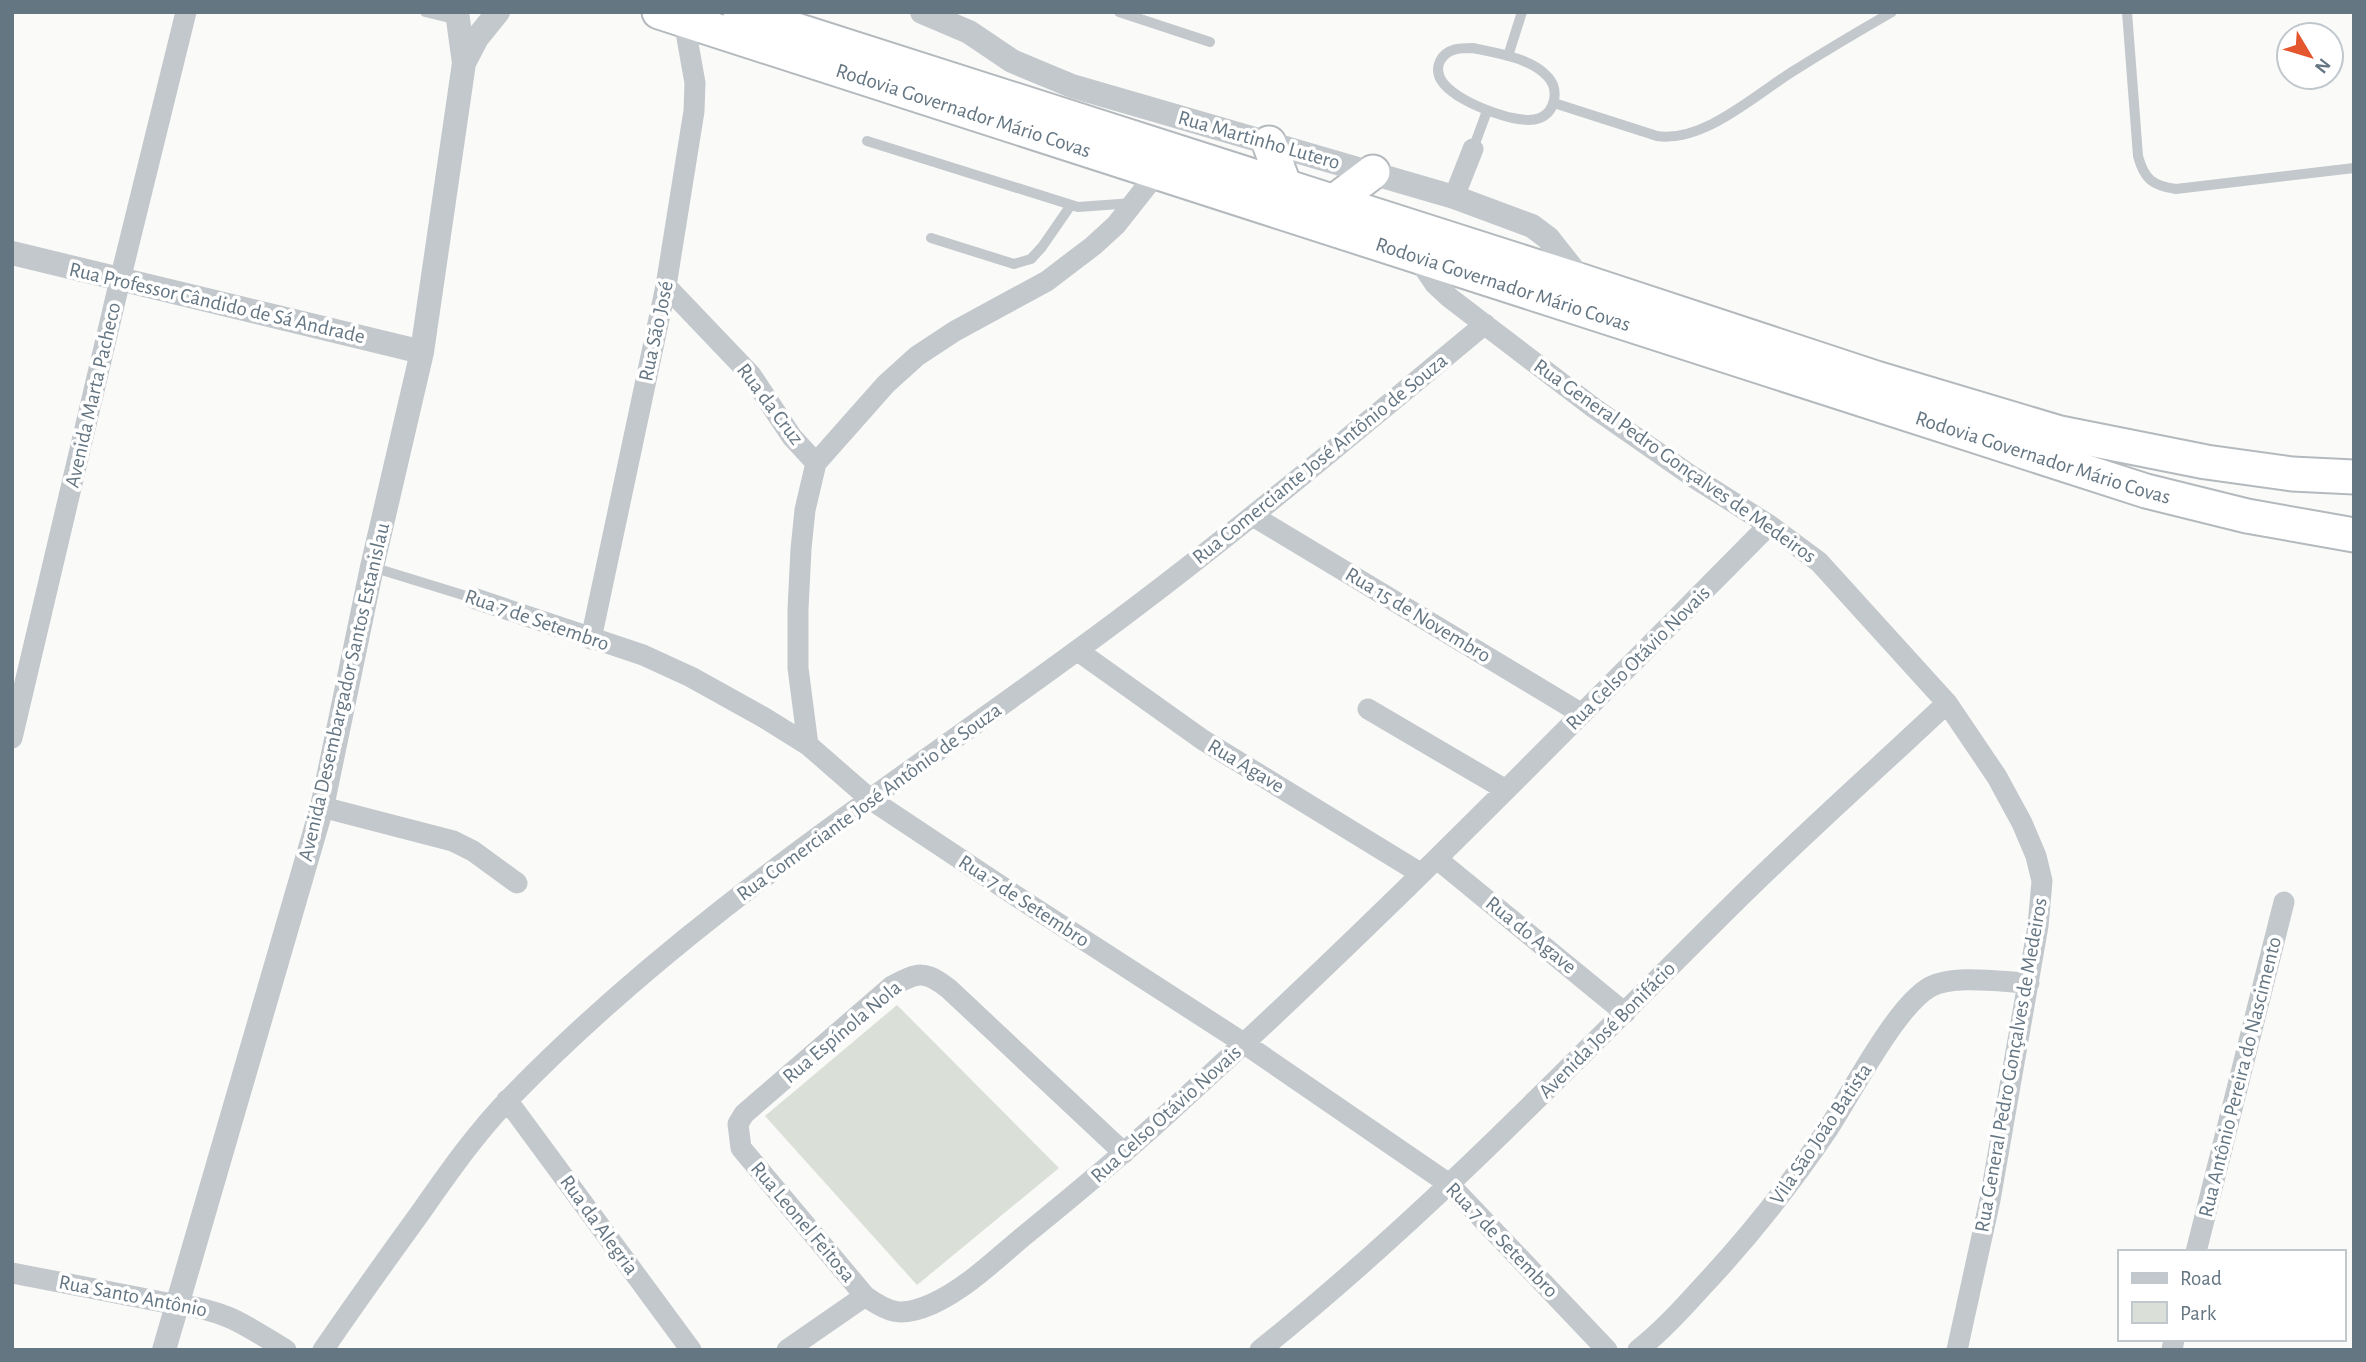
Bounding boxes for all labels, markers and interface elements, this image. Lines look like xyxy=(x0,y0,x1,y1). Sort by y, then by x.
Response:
north arrow xyxy=(2275,21,2345,91)
text: N xyxy=(2311,54,2334,77)
street label: Rodovia Governador Mário Covas xyxy=(834,59,1094,161)
street label: Rua Martinho Lutero xyxy=(1176,107,1342,173)
street label: Rodovia Governador Mário Covas xyxy=(1373,233,1633,335)
street label: Rua Professor Cândido de Sá Andrade xyxy=(67,259,367,347)
street label: Rua São José xyxy=(635,279,677,383)
street label: Avenida Marta Pacheco xyxy=(61,300,125,490)
street label: Rua Comerciante José Antônio de Souza xyxy=(1189,350,1452,568)
street label: Rua General Pedro Gonçalves de Medeiros xyxy=(1530,355,1820,567)
street label: Rua da Cruz xyxy=(733,359,807,449)
street label: Rodovia Governador Mário Covas xyxy=(1913,407,2173,507)
street label: Avenida Desembargador Santos Estanislau xyxy=(295,521,393,863)
street label: Rua 15 de Novembro xyxy=(1342,563,1494,667)
street label: Rua Celso Otávio Novais xyxy=(1562,582,1714,734)
street label: Rua 7 de Setembro xyxy=(462,585,612,655)
street label: Rua Comerciante José Antônio de Souza xyxy=(733,699,1005,905)
street label: Rua Agave xyxy=(1204,735,1288,797)
street label: Rua 7 de Setembro xyxy=(955,851,1093,951)
street label: Rua do Agave xyxy=(1482,892,1580,978)
street label: Rua General Pedro Gonçalves de Medeiros xyxy=(1971,896,2051,1234)
street label: Rua Antônio Pereira do Nascimento xyxy=(2195,935,2285,1219)
street label: Avenida José Bonifácio xyxy=(1535,958,1679,1102)
street label: Rua Espínola Nola xyxy=(779,976,905,1087)
street label: Rua Celso Otávio Novais xyxy=(1087,1041,1245,1187)
street label: Vila São João Batista xyxy=(1766,1059,1876,1208)
street label: Rua Leonel Feitosa xyxy=(747,1158,859,1286)
street label: Rua da Alegria xyxy=(556,1171,642,1279)
street label: Rua 7 de Setembro xyxy=(1442,1178,1562,1302)
legend xyxy=(2118,1250,2345,1341)
text: Road xyxy=(2180,1268,2222,1289)
street label: Rua Santo Antônio xyxy=(57,1271,209,1321)
text: Park xyxy=(2180,1303,2217,1324)

